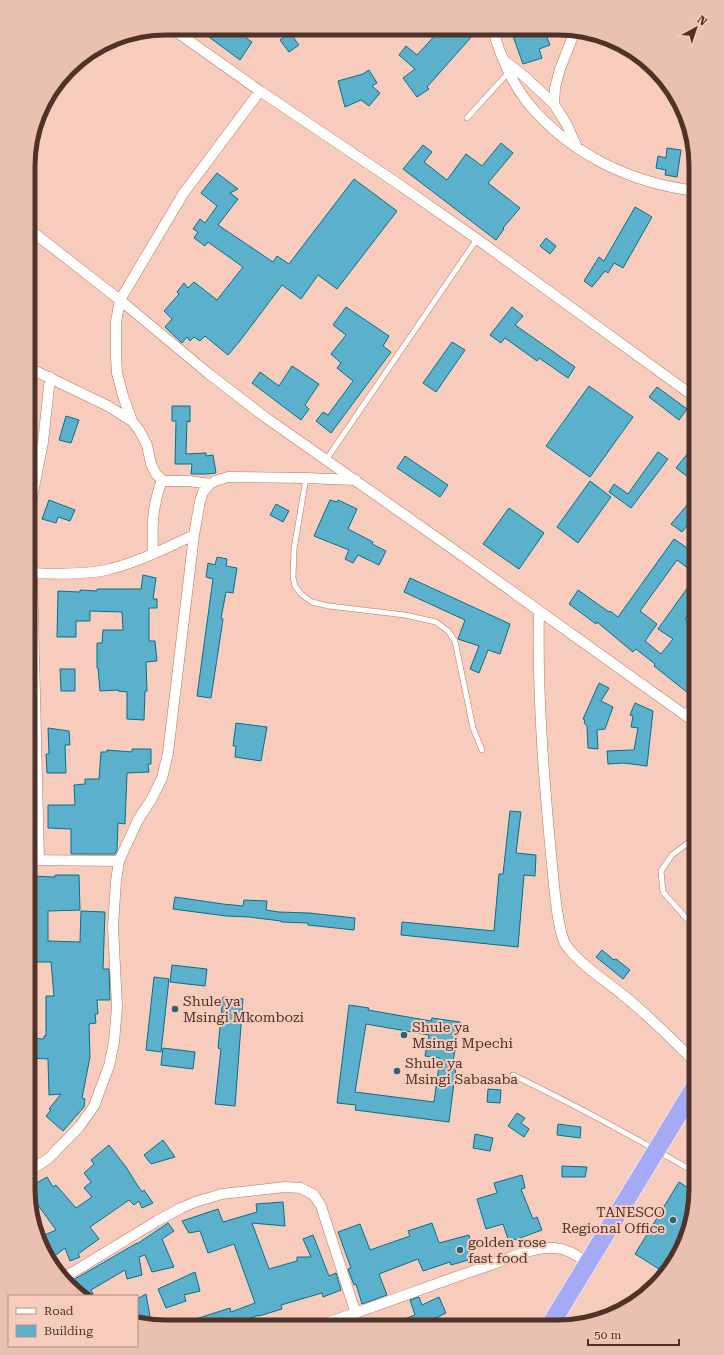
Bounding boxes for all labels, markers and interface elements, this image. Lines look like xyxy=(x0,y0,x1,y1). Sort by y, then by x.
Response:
north arrow xyxy=(676,8,716,48)
text: N xyxy=(695,13,710,29)
place label: Shule ya Msingi Mkombozi xyxy=(183,993,305,1025)
marker: Shule ya Msingi Mkombozi xyxy=(170,1004,180,1014)
place label: Shule ya Msingi Mpechi xyxy=(412,1019,514,1051)
marker: Shule ya Msingi Mpechi xyxy=(399,1030,409,1040)
place label: Shule ya Msingi Sabasaba xyxy=(405,1055,518,1087)
marker: Shule ya Msingi Sabasaba xyxy=(392,1066,402,1076)
place label: TANESCO Regional Office xyxy=(562,1204,665,1236)
marker: TANESCO Regional Office xyxy=(668,1215,678,1225)
place label: golden rose fast food xyxy=(468,1234,547,1266)
marker: golden rose fast food xyxy=(455,1245,465,1255)
legend xyxy=(8,1295,138,1347)
text: Road xyxy=(44,1304,74,1318)
scale bar xyxy=(588,1321,679,1347)
text: Building xyxy=(44,1324,93,1338)
text: 50 m xyxy=(594,1328,621,1342)

